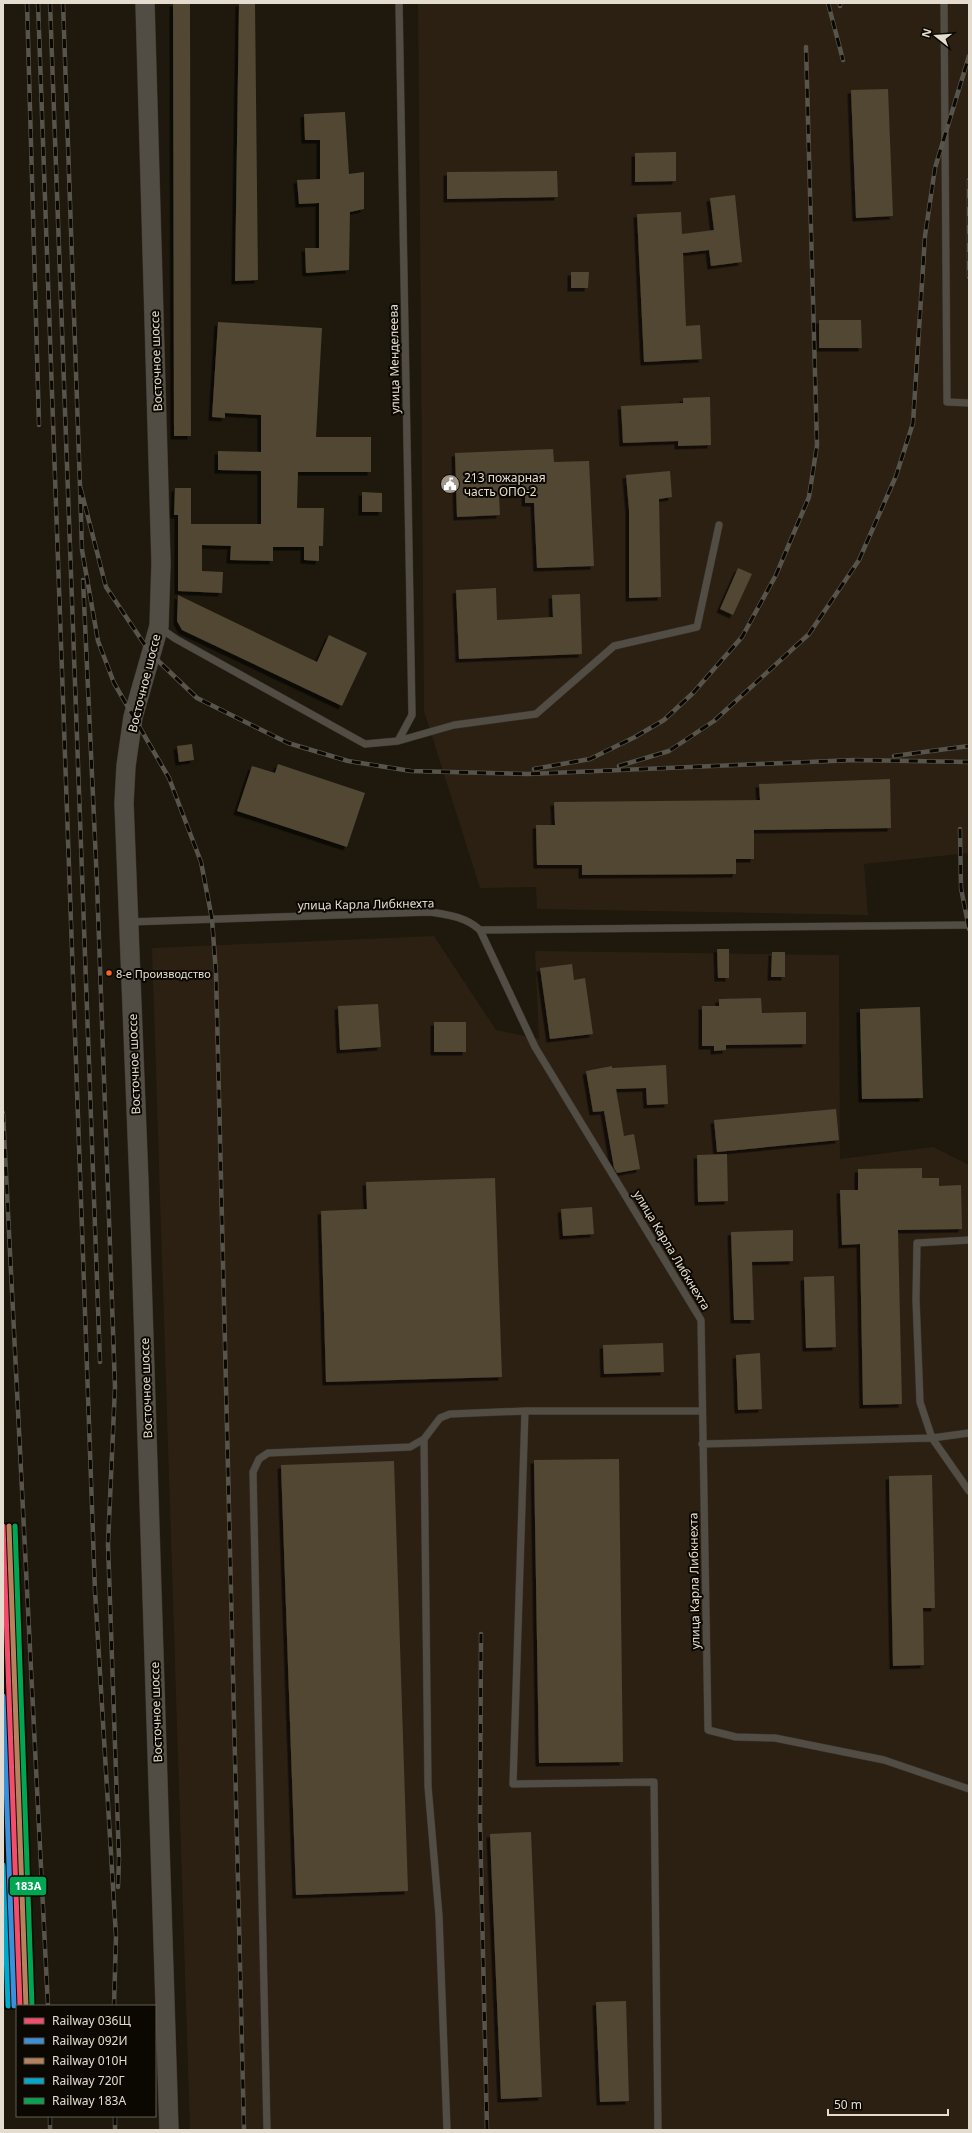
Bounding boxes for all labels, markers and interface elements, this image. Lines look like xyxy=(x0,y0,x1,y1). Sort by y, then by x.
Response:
north arrow xyxy=(916,16,956,56)
text: N xyxy=(917,26,934,39)
street label: улица Менделеева xyxy=(385,304,403,414)
street label: Восточное шоссе xyxy=(146,310,166,412)
place label: 213 пожарная часть ОПО-2 xyxy=(464,469,546,500)
public building icon: 213 пожарная часть ОПО-2 xyxy=(439,473,461,495)
street label: Восточное шоссе xyxy=(124,632,165,734)
street label: улица Карла Либкнехта xyxy=(297,894,435,914)
place label: 8-е Производство xyxy=(116,966,211,981)
marker: 8-е Производство xyxy=(104,968,114,978)
street label: Восточное шоссе xyxy=(124,1013,144,1115)
street label: улица Карла Либкнехта xyxy=(629,1187,715,1313)
street label: Восточное шоссе xyxy=(136,1337,156,1439)
street label: улица Карла Либкнехта xyxy=(684,1512,704,1650)
street label: Восточное шоссе xyxy=(146,1661,166,1763)
line badge: 183А xyxy=(9,1876,47,1896)
text: 183А xyxy=(15,1878,42,1893)
legend xyxy=(16,2005,156,2117)
text: Railway 036Щ xyxy=(52,2012,131,2029)
text: Railway 092И xyxy=(52,2032,127,2049)
text: Railway 010Н xyxy=(52,2052,127,2069)
text: Railway 720Г xyxy=(52,2072,125,2089)
scale bar xyxy=(828,2091,948,2117)
text: Railway 183А xyxy=(52,2092,126,2109)
text: 50 m xyxy=(834,2096,862,2113)

